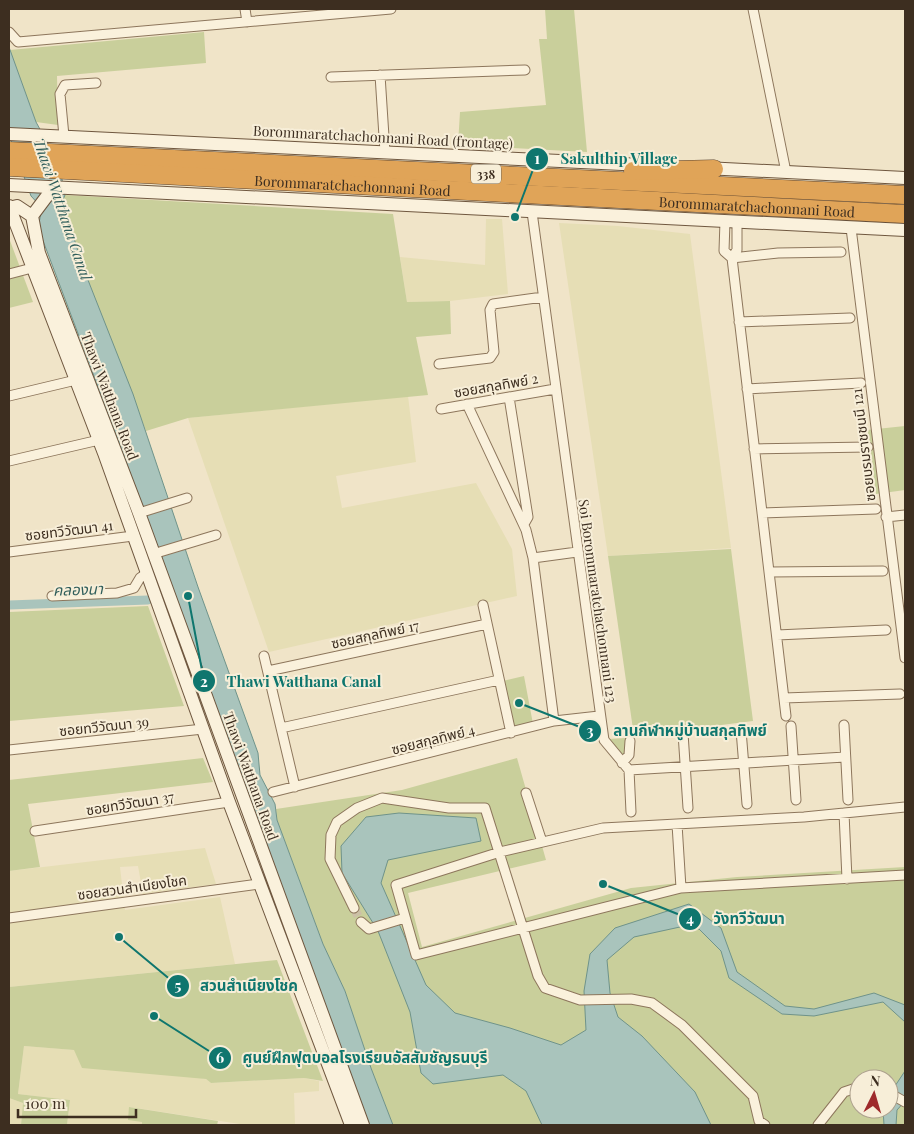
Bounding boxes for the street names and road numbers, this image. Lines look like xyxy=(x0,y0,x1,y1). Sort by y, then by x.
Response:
street label: Borommaratchachonnani Road (frontage) xyxy=(253,121,513,153)
road number: 338 xyxy=(471,164,501,183)
street label: Borommaratchachonnani Road xyxy=(254,170,451,200)
street label: Borommaratchachonnani Road xyxy=(658,192,856,221)
street label: Thawi Watthana Road xyxy=(77,329,143,463)
street label: ซอยสกุลทิพย์ 2 xyxy=(452,368,540,402)
street label: ซอยบรมราชชนนี 121 xyxy=(847,387,879,503)
street label: Soi Borommaratchachonnani 123 xyxy=(574,498,622,704)
street label: ซอยทวีวัฒนา 41 xyxy=(24,515,114,545)
street label: ซอยสกุลทิพย์ 17 xyxy=(329,615,421,653)
street label: Thawi Watthana Road xyxy=(219,709,283,843)
street label: ซอยทวีวัฒนา 39 xyxy=(58,712,150,740)
street label: ซอยสกุลทิพย์ 4 xyxy=(389,719,477,759)
street label: ซอยทวีวัฒนา 37 xyxy=(85,787,176,819)
street label: ซอยสวนสำเนียงโชค xyxy=(76,870,188,904)

